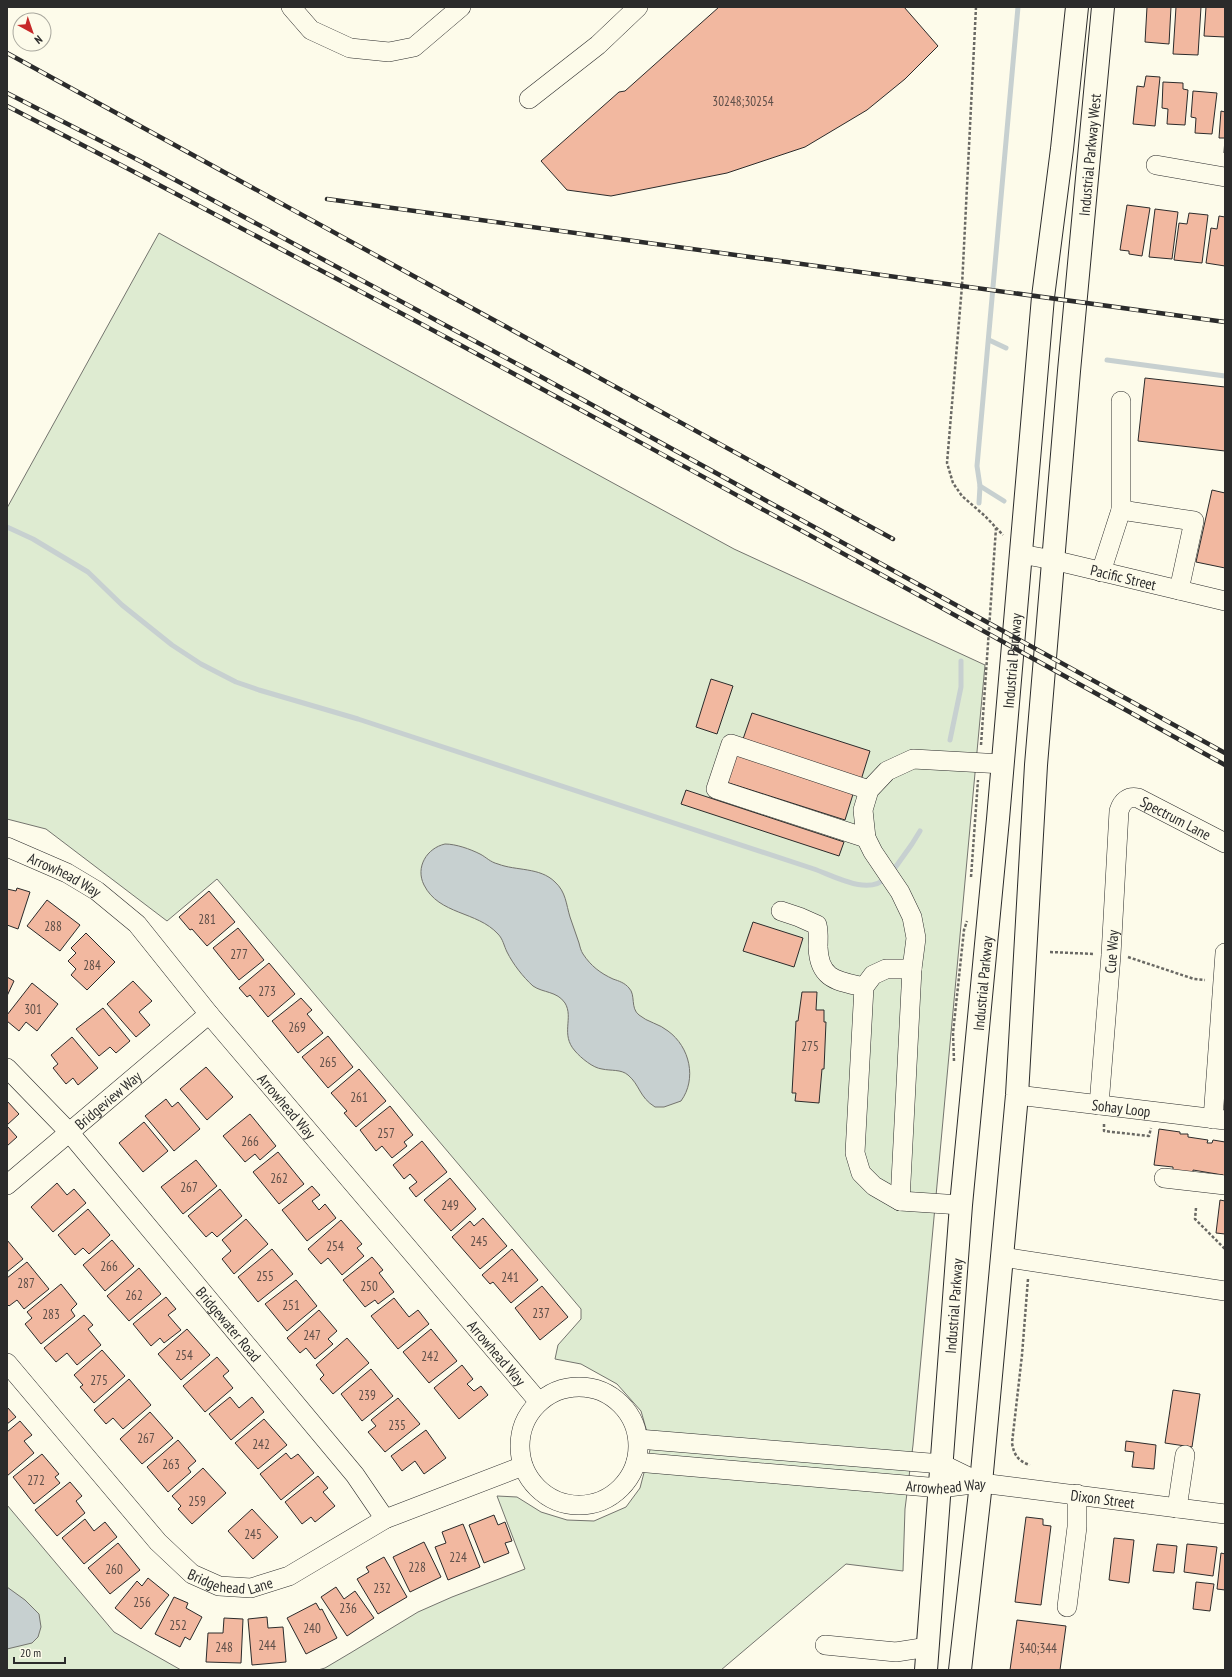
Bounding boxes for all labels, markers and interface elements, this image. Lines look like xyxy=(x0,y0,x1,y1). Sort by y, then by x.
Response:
north arrow xyxy=(12,12,52,52)
text: N xyxy=(32,32,45,47)
house number: 30248;30254 xyxy=(712,93,774,110)
street label: Industrial Parkway West xyxy=(1074,93,1104,217)
street label: Pacific Street xyxy=(1089,560,1158,594)
street label: Industrial Parkway xyxy=(998,612,1025,709)
street label: Spectrum Lane xyxy=(1137,791,1214,844)
street label: Arrowhead Way xyxy=(25,848,106,901)
house number: 281 xyxy=(198,911,216,928)
house number: 288 xyxy=(44,918,62,935)
street label: Cue Way xyxy=(1100,929,1122,974)
street label: Industrial Parkway xyxy=(968,935,996,1032)
house number: 277 xyxy=(230,946,248,963)
house number: 284 xyxy=(83,957,101,974)
house number: 273 xyxy=(258,983,276,1000)
house number: 301 xyxy=(24,1001,42,1018)
house number: 269 xyxy=(288,1019,306,1036)
house number: 275 xyxy=(801,1038,819,1055)
house number: 265 xyxy=(319,1054,337,1071)
street label: Bridgeview Way xyxy=(71,1066,145,1133)
street label: Arrowhead Way xyxy=(254,1069,320,1143)
house number: 261 xyxy=(350,1089,368,1106)
street label: Sohay Loop xyxy=(1091,1095,1152,1120)
house number: 257 xyxy=(377,1125,395,1142)
house number: 266 xyxy=(241,1133,259,1150)
house number: 262 xyxy=(270,1170,288,1187)
house number: 267 xyxy=(180,1179,198,1196)
house number: 249 xyxy=(441,1197,459,1214)
house number: 245 xyxy=(470,1233,488,1250)
house number: 254 xyxy=(326,1238,344,1255)
street label: Industrial Parkway xyxy=(940,1257,966,1354)
house number: 266 xyxy=(100,1258,118,1275)
house number: 255 xyxy=(256,1268,274,1285)
house number: 241 xyxy=(501,1269,519,1286)
house number: 287 xyxy=(17,1275,35,1292)
house number: 250 xyxy=(360,1278,378,1295)
street label: Bridgewater Road xyxy=(192,1283,266,1365)
house number: 262 xyxy=(125,1287,143,1304)
house number: 251 xyxy=(282,1297,300,1314)
house number: 237 xyxy=(532,1305,550,1322)
house number: 283 xyxy=(42,1306,60,1323)
street label: Arrowhead Way xyxy=(464,1316,530,1390)
house number: 247 xyxy=(303,1327,321,1344)
house number: 254 xyxy=(175,1347,193,1364)
house number: 242 xyxy=(421,1348,439,1365)
house number: 275 xyxy=(90,1372,108,1389)
house number: 239 xyxy=(358,1387,376,1404)
house number: 235 xyxy=(388,1417,406,1434)
house number: 267 xyxy=(137,1430,155,1447)
house number: 242 xyxy=(252,1436,270,1453)
house number: 263 xyxy=(162,1456,180,1473)
house number: 272 xyxy=(27,1472,45,1489)
street label: Arrowhead Way xyxy=(905,1473,987,1498)
street label: Dixon Street xyxy=(1069,1485,1136,1512)
house number: 259 xyxy=(188,1493,206,1510)
house number: 245 xyxy=(244,1526,262,1543)
house number: 224 xyxy=(449,1549,467,1566)
house number: 228 xyxy=(408,1559,426,1576)
house number: 260 xyxy=(105,1561,123,1578)
street label: Bridgehead Lane xyxy=(185,1564,275,1598)
house number: 232 xyxy=(373,1580,391,1597)
house number: 256 xyxy=(133,1594,151,1611)
house number: 236 xyxy=(339,1600,357,1617)
house number: 252 xyxy=(169,1617,187,1634)
house number: 240 xyxy=(303,1620,321,1637)
house number: 244 xyxy=(258,1637,276,1654)
scale bar xyxy=(14,1639,65,1665)
house number: 248 xyxy=(215,1639,233,1656)
house number: 340;344 xyxy=(1019,1640,1057,1657)
text: 20 m xyxy=(20,1645,41,1660)

